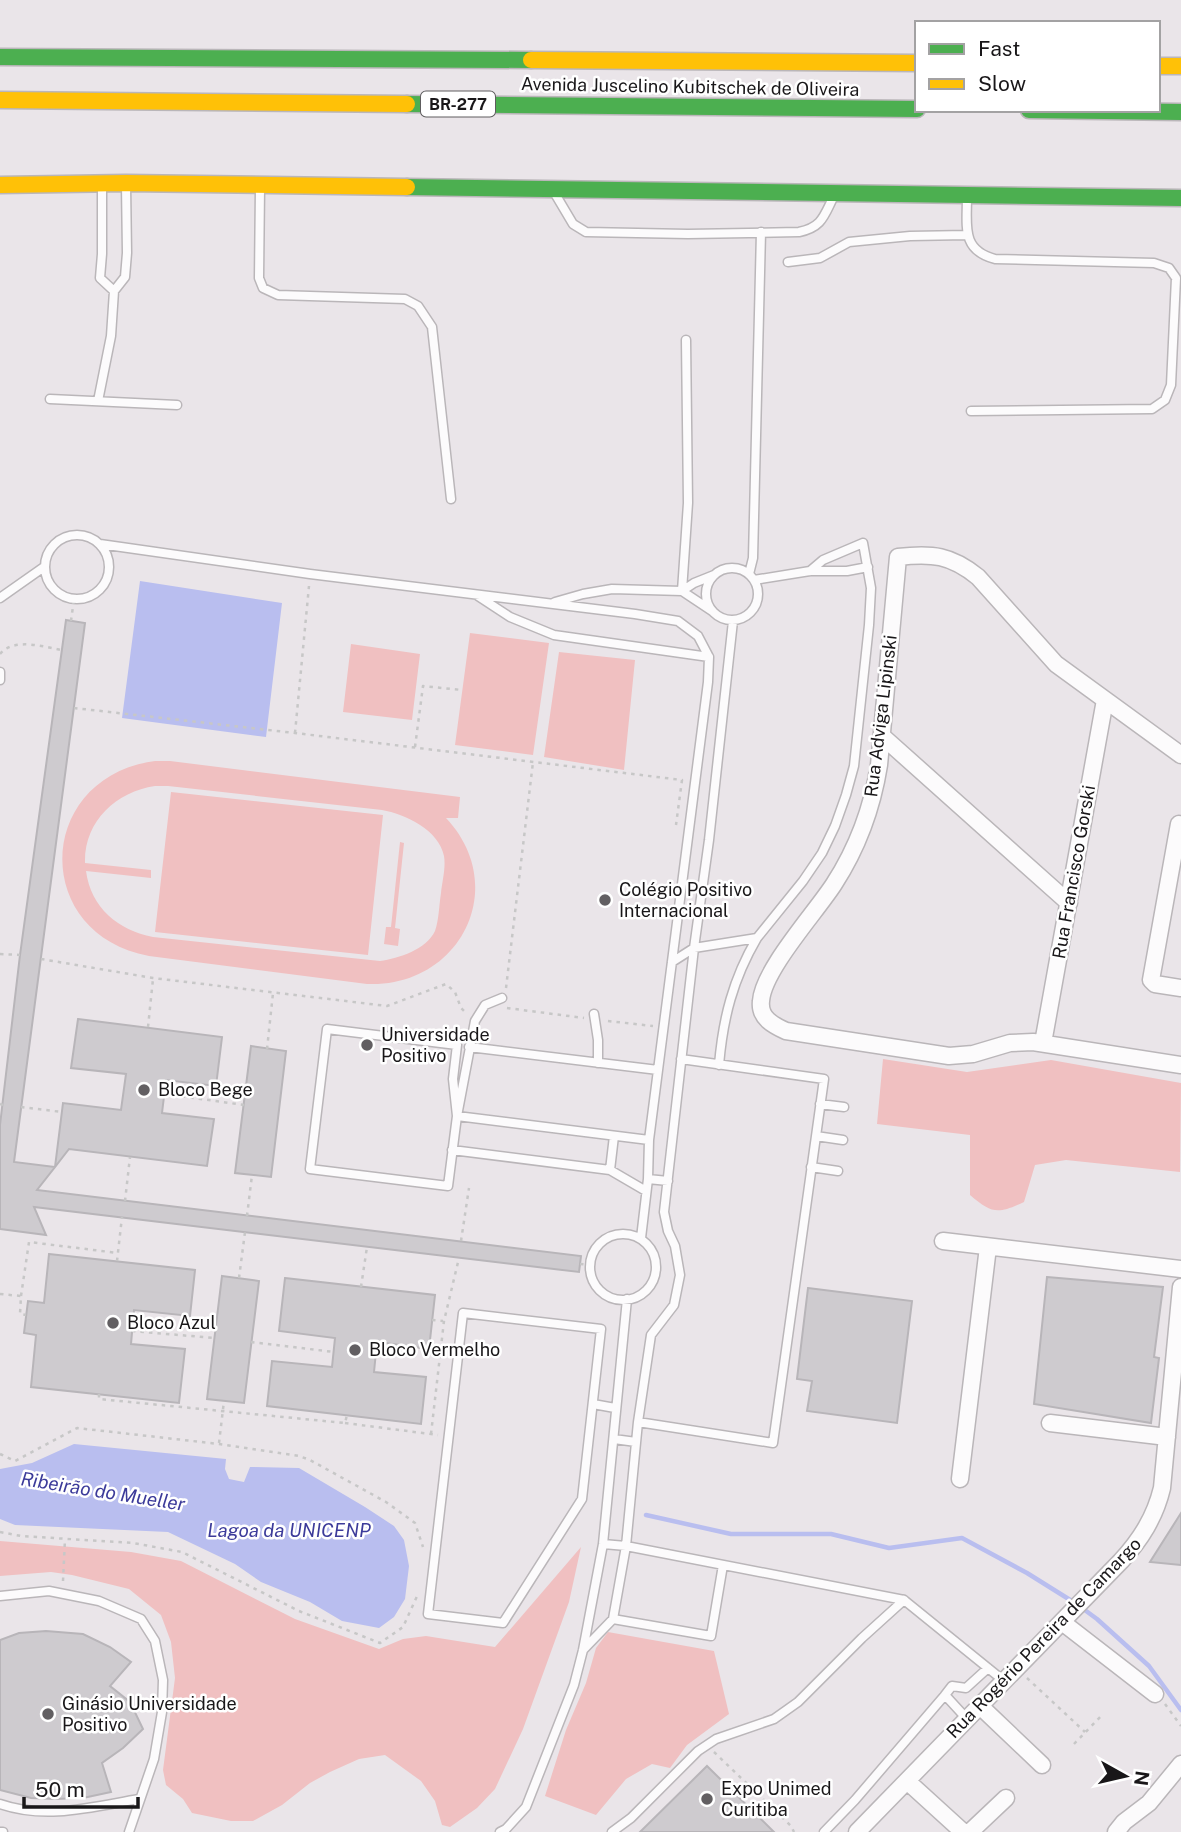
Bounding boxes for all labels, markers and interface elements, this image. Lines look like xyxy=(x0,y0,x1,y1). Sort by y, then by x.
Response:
legend xyxy=(915,21,1160,112)
text: Fast xyxy=(978,36,1020,61)
text: Slow xyxy=(978,71,1026,96)
street label: Avenida Juscelino Kubitschek de Oliveira xyxy=(521,73,859,100)
road number: BR-277 xyxy=(421,92,495,116)
street label: Rua Adviga Lipinski xyxy=(860,634,901,798)
street label: Rua Francisco Gorski xyxy=(1048,783,1099,960)
place label: Colégio Positivo Internacional xyxy=(619,879,752,921)
marker: Colégio Positivo Internacional xyxy=(597,892,613,908)
place label: Universidade Positivo xyxy=(381,1024,490,1066)
marker: Universidade Positivo xyxy=(359,1037,375,1053)
place label: Bloco Bege xyxy=(158,1079,253,1100)
marker: Bloco Bege xyxy=(136,1082,152,1098)
place label: Bloco Azul xyxy=(127,1312,216,1333)
marker: Bloco Azul xyxy=(105,1315,121,1331)
place label: Bloco Vermelho xyxy=(369,1339,500,1360)
marker: Bloco Vermelho xyxy=(347,1342,363,1358)
water label: Ribeirão do Mueller xyxy=(19,1467,188,1515)
water label: Lagoa da UNICENP xyxy=(207,1519,371,1541)
street label: Rua Rogério Pereira de Camargo xyxy=(942,1533,1145,1742)
place label: Ginásio Universidade Positivo xyxy=(62,1693,237,1735)
marker: Ginásio Universidade Positivo xyxy=(40,1706,56,1722)
north arrow xyxy=(1090,1741,1160,1811)
scale bar xyxy=(24,1766,138,1810)
text: N xyxy=(1130,1769,1154,1787)
text: 50 m xyxy=(35,1777,85,1802)
place label: Expo Unimed Curitiba xyxy=(721,1778,831,1820)
marker: Expo Unimed Curitiba xyxy=(699,1791,715,1807)

